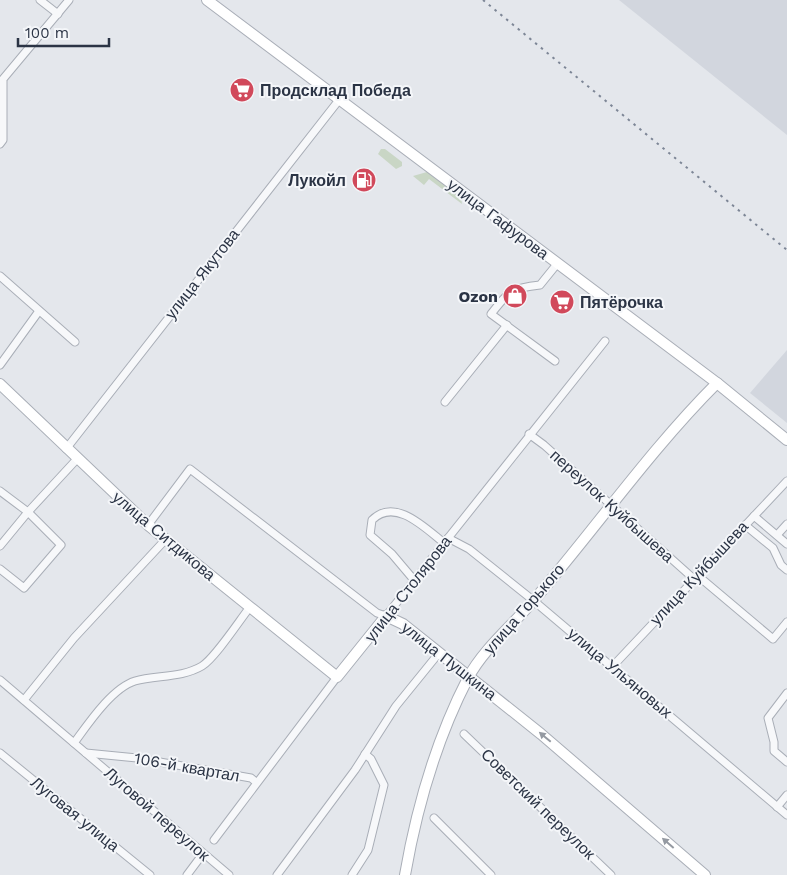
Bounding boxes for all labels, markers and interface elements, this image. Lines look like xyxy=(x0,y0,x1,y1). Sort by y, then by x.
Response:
scale bar xyxy=(18,15,109,47)
text: 100 m xyxy=(25,24,69,42)
supermarket icon: Продсклад Победа xyxy=(229,77,255,103)
place label: Продсклад Победа xyxy=(260,81,411,100)
fuel station icon: Лукойл xyxy=(351,167,377,193)
place label: Лукойл xyxy=(288,171,346,190)
street label: улица Гафурова xyxy=(444,175,552,263)
street label: улица Якутова xyxy=(161,225,243,323)
shop icon: Ozon xyxy=(502,283,528,309)
place label: Ozon xyxy=(459,287,498,306)
supermarket icon: Пятёрочка xyxy=(549,289,575,315)
place label: Пятёрочка xyxy=(580,293,663,312)
street label: переулок Куйбышева xyxy=(546,446,678,567)
street label: улица Ситдикова xyxy=(109,487,219,585)
street label: улица Куйбышева xyxy=(646,517,752,629)
street label: улица Столярова xyxy=(361,532,455,646)
street label: улица Горького xyxy=(480,560,569,658)
street label: улица Пушкина xyxy=(398,618,500,704)
street label: улица Ульяновых xyxy=(564,624,676,722)
one-way arrow xyxy=(539,732,551,743)
street label: Советский переулок xyxy=(477,745,600,864)
street label: 106-й квартал xyxy=(133,748,241,786)
street label: Луговой переулок xyxy=(101,763,214,865)
street label: Луговая улица xyxy=(27,773,123,856)
one-way arrow xyxy=(663,837,675,849)

